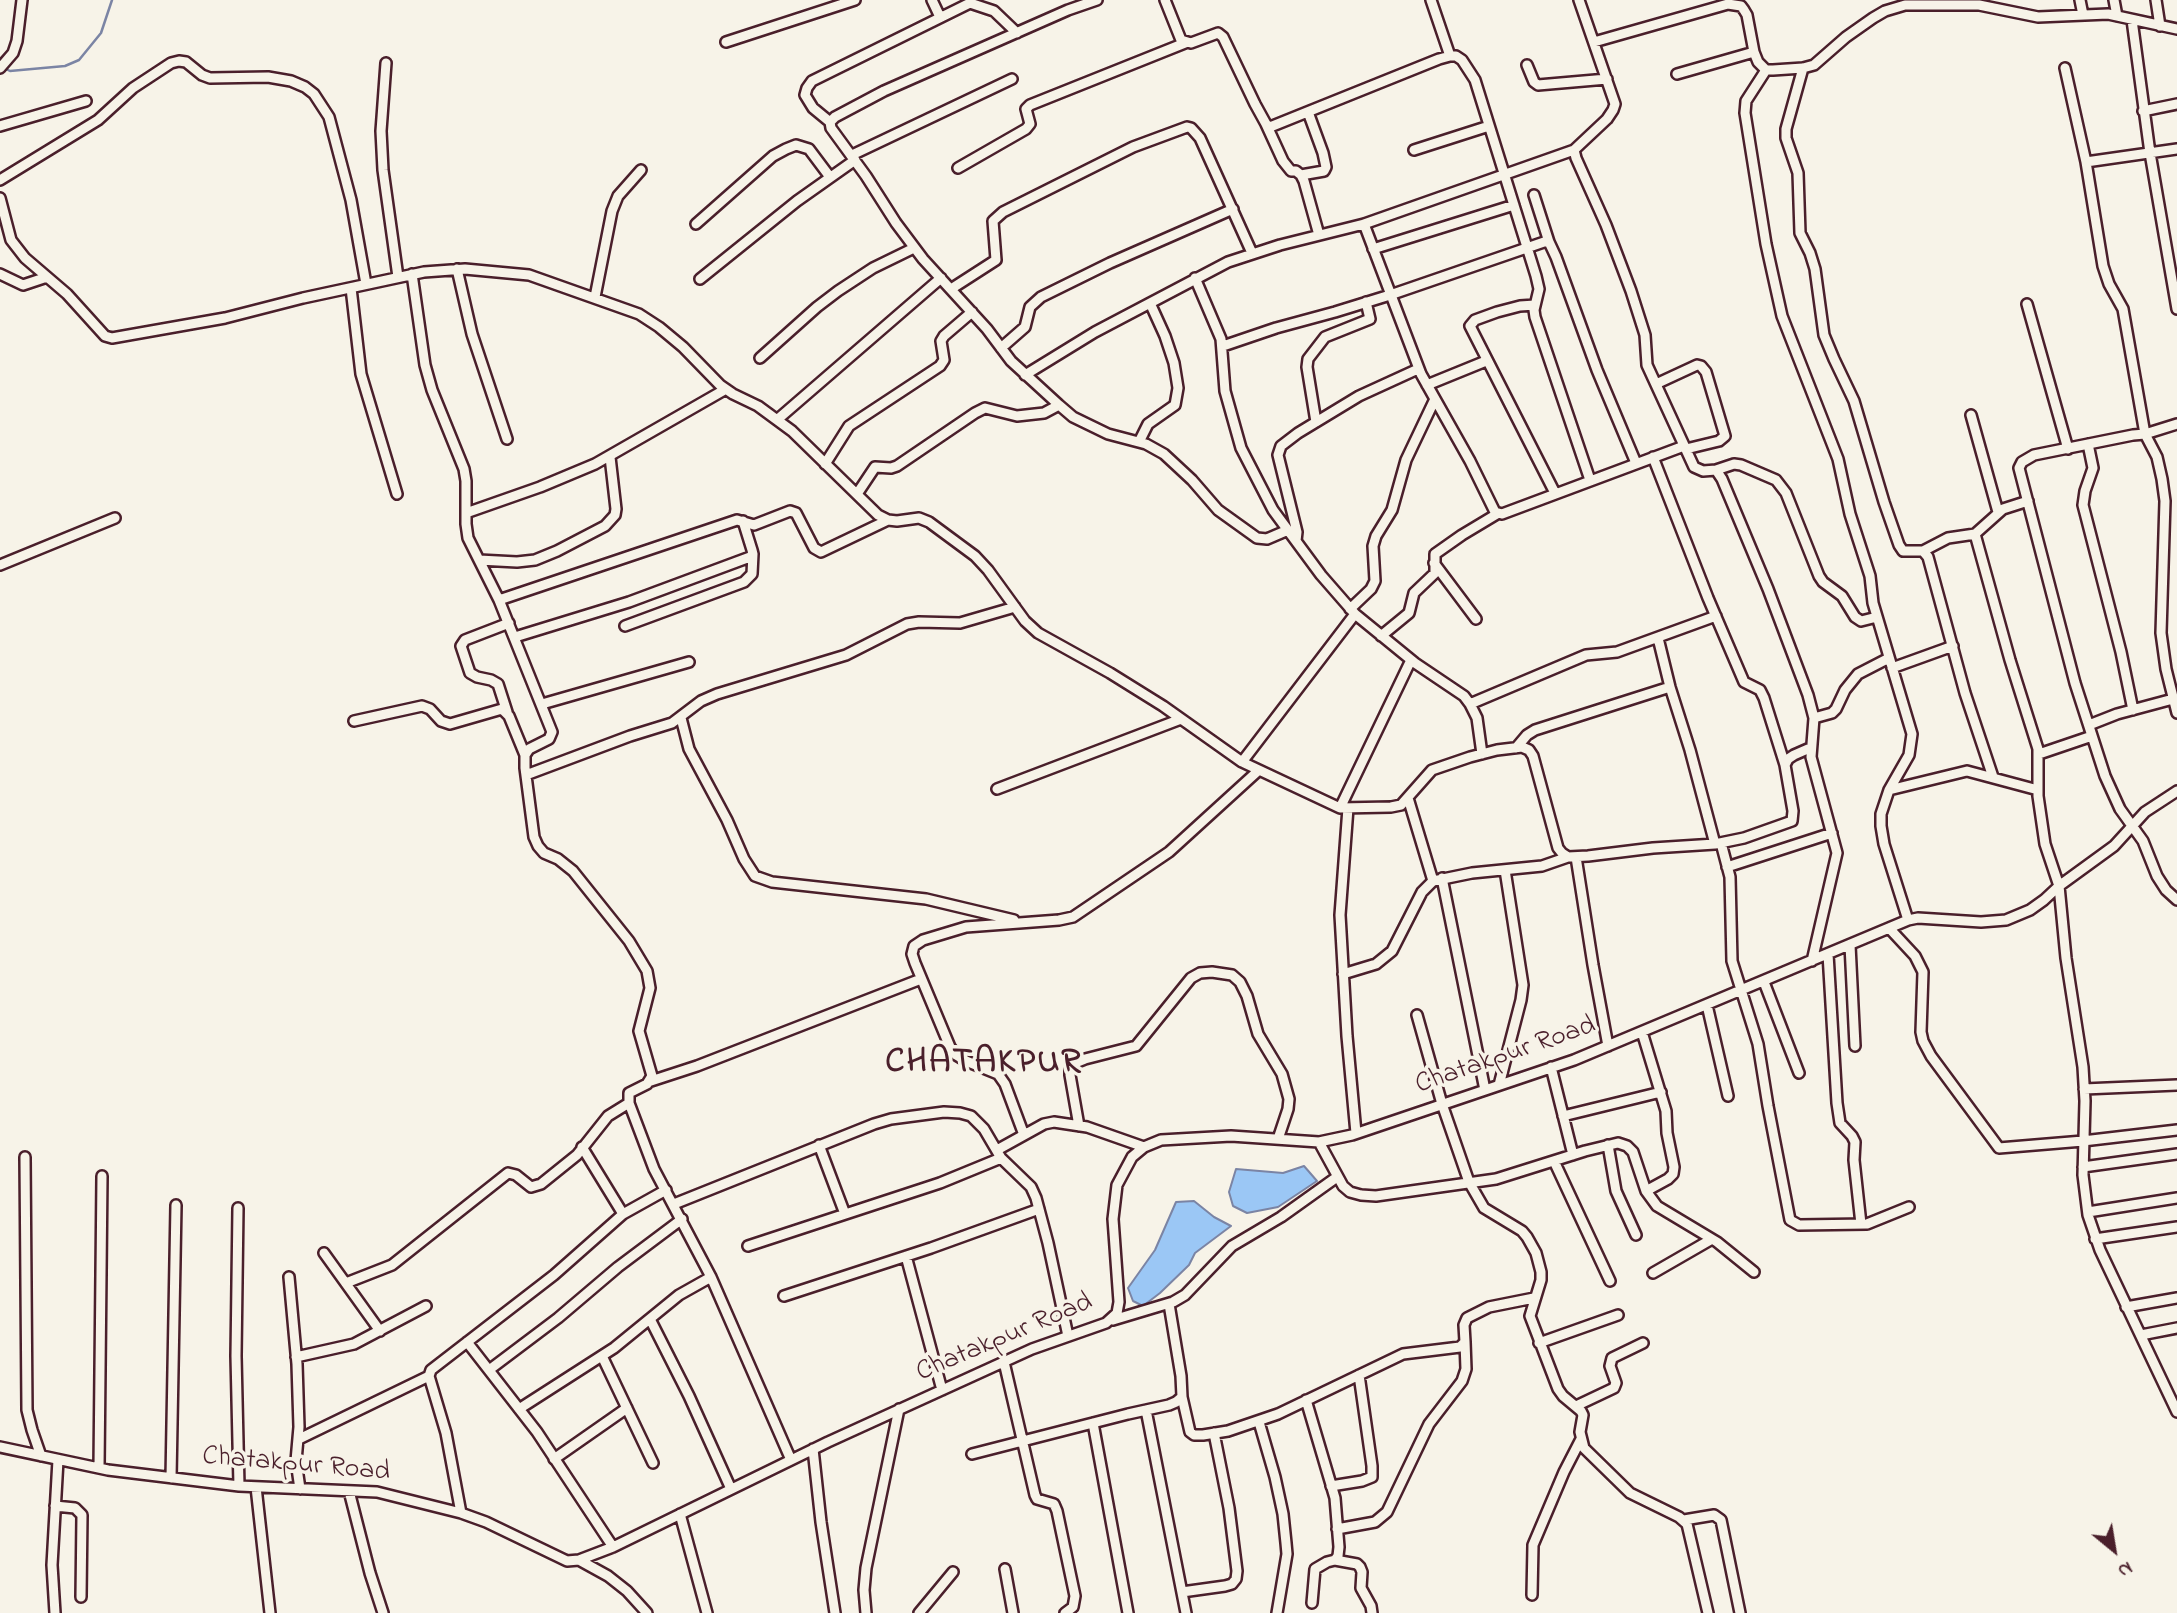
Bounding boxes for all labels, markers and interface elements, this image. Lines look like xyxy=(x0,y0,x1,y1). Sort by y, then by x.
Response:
street label: Chatakpur Road xyxy=(1411,1010,1601,1104)
district label: CHATAKPUR xyxy=(886,1044,1082,1086)
street label: Chatakpur Road xyxy=(912,1287,1098,1391)
street label: Chatakpur Road xyxy=(201,1441,391,1491)
north arrow xyxy=(2079,1515,2149,1585)
text: N xyxy=(2112,1554,2137,1584)

